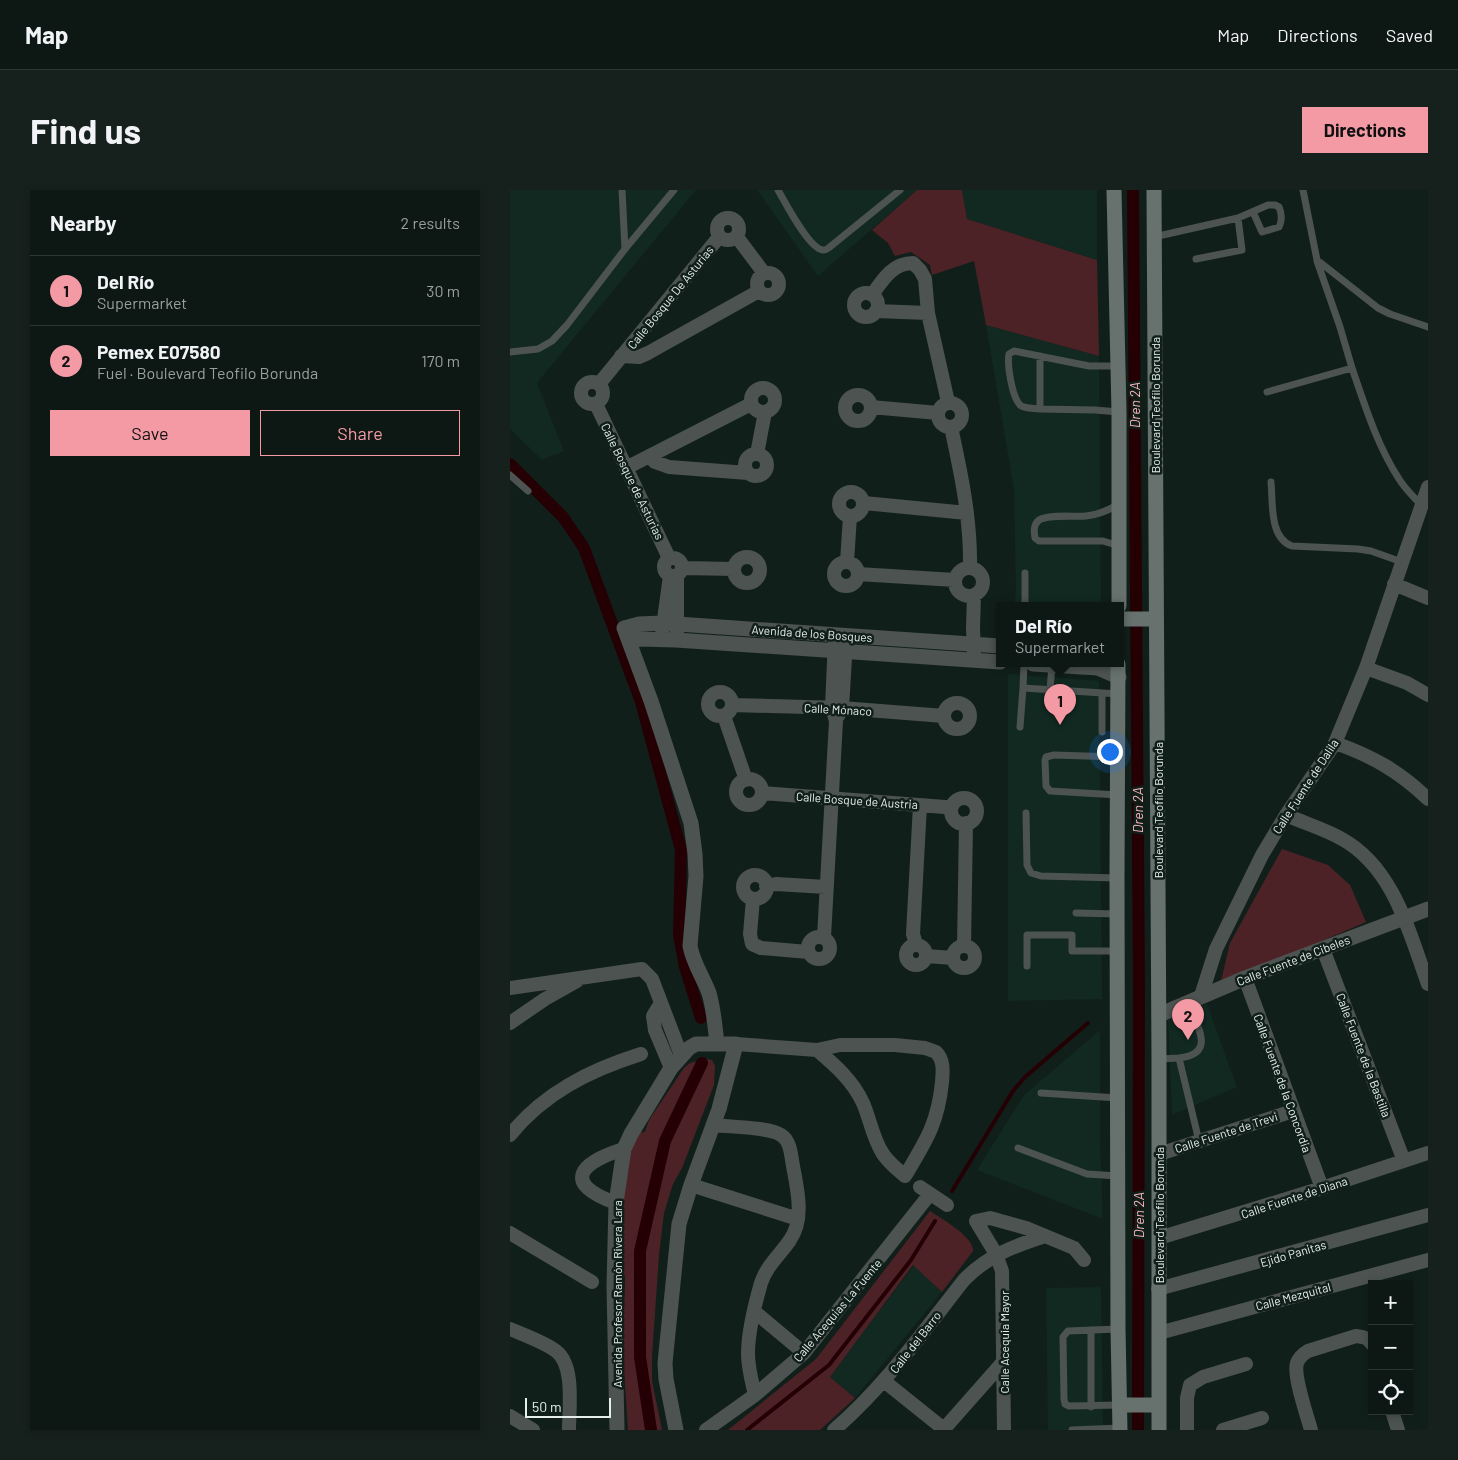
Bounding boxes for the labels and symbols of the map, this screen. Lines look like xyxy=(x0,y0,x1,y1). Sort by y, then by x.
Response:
street label: Calle Bosque De Asturias xyxy=(624,242,716,351)
street label: Boulevard Teofilo Borunda xyxy=(1148,337,1162,473)
water label: Dren 2A xyxy=(1126,382,1143,428)
street label: Calle Bosque de Asturias xyxy=(599,420,667,542)
street label: Avenida de los Bosques xyxy=(751,622,873,644)
pin: 1 xyxy=(1044,684,1076,725)
street label: Calle Mónaco xyxy=(804,700,872,718)
street label: Calle Fuente de Dalila xyxy=(1269,736,1341,836)
your location xyxy=(1097,739,1123,765)
street label: Boulevard Teofilo Borunda xyxy=(1151,742,1165,878)
water label: Dren 2A xyxy=(1129,787,1146,833)
street label: Calle Bosque de Austria xyxy=(796,789,918,811)
street label: Calle Fuente de Cibeles xyxy=(1234,932,1352,988)
street label: Calle Fuente de la Bastilla xyxy=(1334,991,1394,1119)
pin: 2 xyxy=(1172,999,1204,1040)
street label: Calle Fuente de la Concordia xyxy=(1251,1012,1315,1154)
street label: Calle Fuente de Trevi xyxy=(1173,1109,1279,1155)
street label: Boulevard Teofilo Borunda xyxy=(1152,1147,1166,1283)
street label: Calle Fuente de Diana xyxy=(1239,1173,1349,1221)
water label: Dren 2A xyxy=(1130,1192,1147,1238)
street label: Avenida Profesor Ramón Rivera Lara xyxy=(610,1200,624,1388)
street label: Ejido Panitas xyxy=(1259,1237,1328,1269)
street label: Calle Acequias La Fuente xyxy=(790,1256,884,1364)
street label: Calle Mezquital xyxy=(1254,1279,1332,1313)
street label: Calle Acequia Mayor xyxy=(997,1290,1011,1393)
street label: Calle del Barro xyxy=(887,1308,943,1376)
scale bar xyxy=(525,1395,611,1418)

